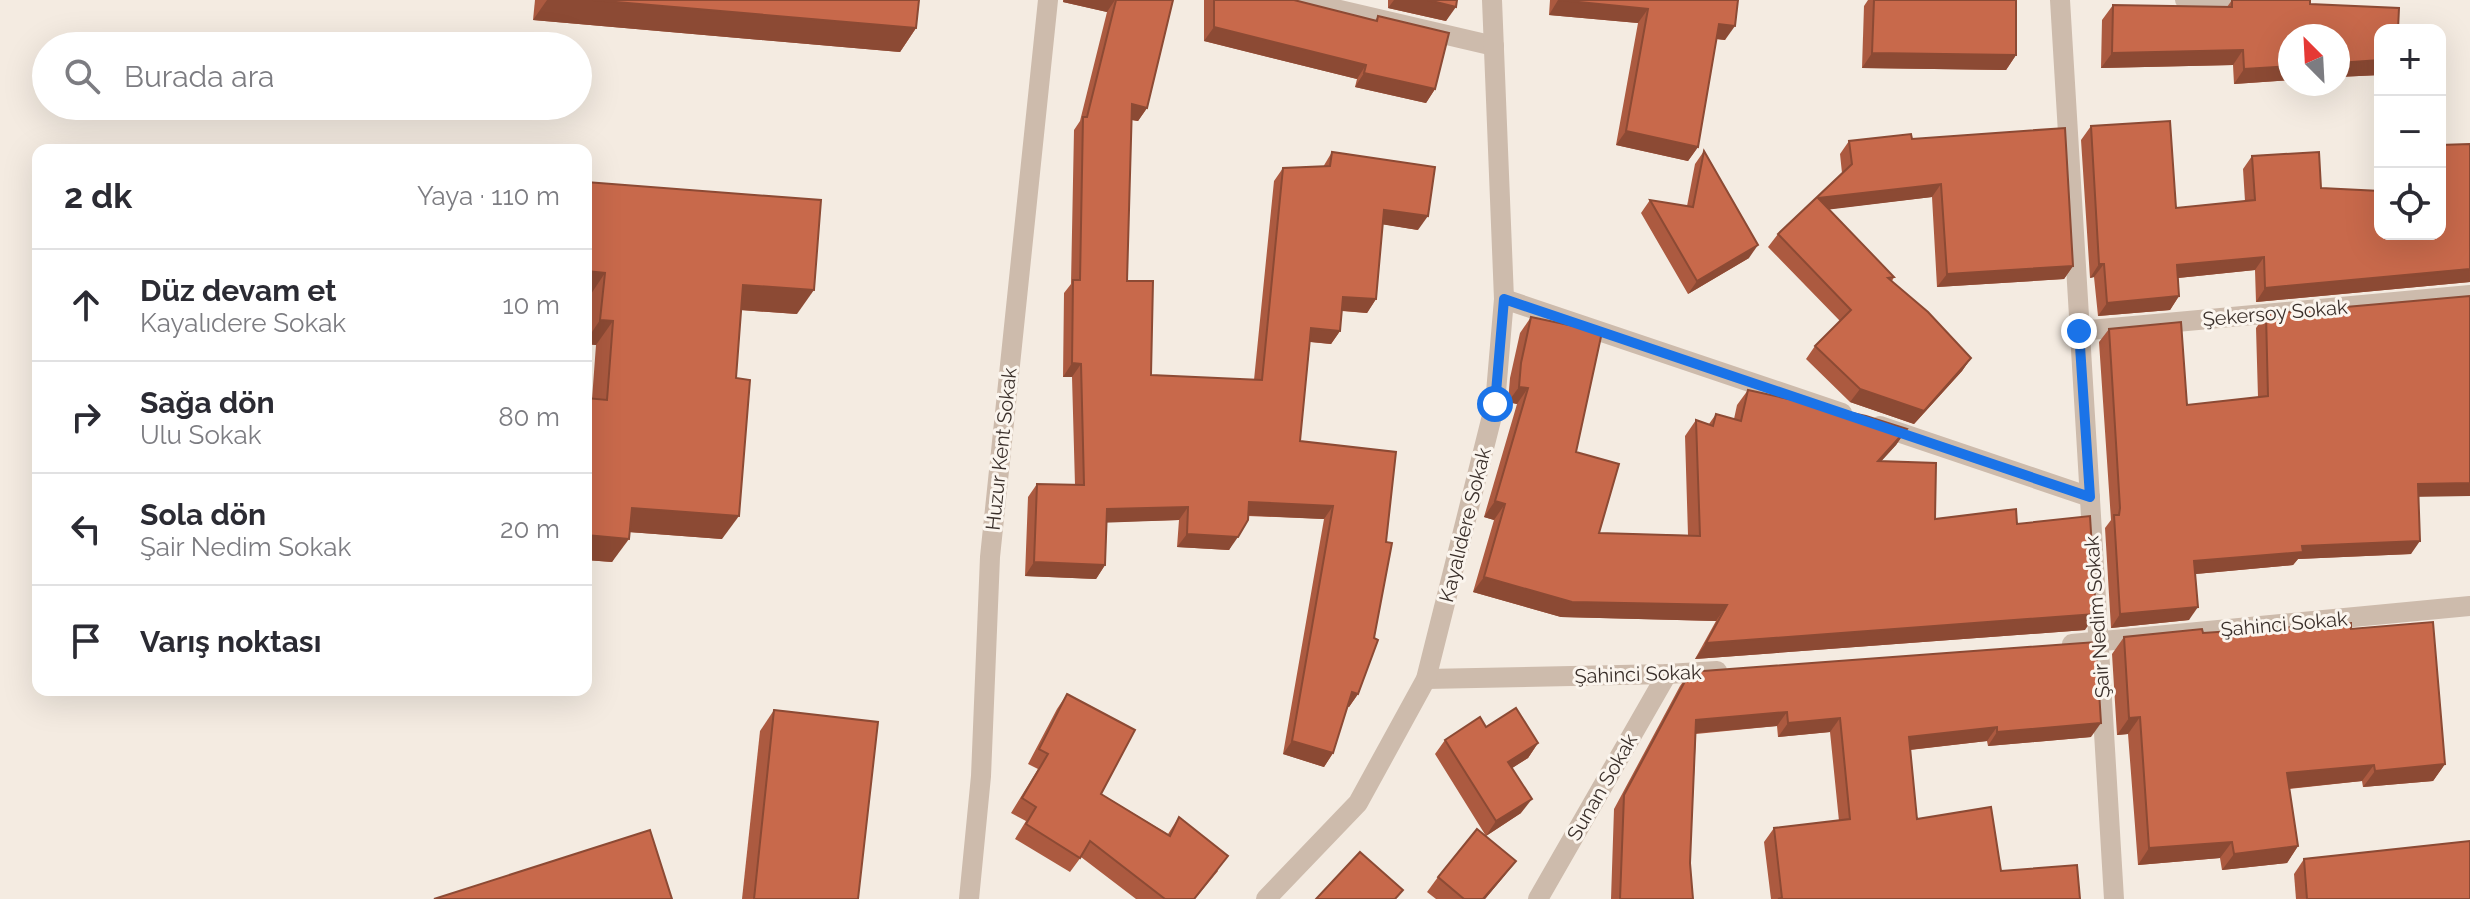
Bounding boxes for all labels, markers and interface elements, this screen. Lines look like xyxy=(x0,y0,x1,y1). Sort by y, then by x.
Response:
north arrow xyxy=(2278,24,2350,96)
map controls xyxy=(2374,24,2446,240)
button: + xyxy=(2374,24,2446,96)
search box xyxy=(32,32,592,120)
icon: search xyxy=(60,54,104,98)
text: Burada ara xyxy=(124,59,274,94)
button: − xyxy=(2374,96,2446,168)
button: locate xyxy=(2374,168,2446,240)
text: 2 dk xyxy=(64,176,132,216)
text: Yaya · 110 m xyxy=(417,181,560,211)
text: Düz devam et xyxy=(140,273,337,308)
icon: ahead xyxy=(64,283,108,327)
text: 10 m xyxy=(502,290,560,320)
street label: Şekersoy Sokak xyxy=(2202,295,2349,331)
text: Kayalıdere Sokak xyxy=(140,308,346,338)
route end xyxy=(2061,313,2097,349)
street label: Huzur Kent Sokak xyxy=(981,366,1022,532)
text: Sağa dön xyxy=(140,385,275,420)
route start xyxy=(1477,386,1513,422)
icon: right xyxy=(64,395,108,439)
text: 80 m xyxy=(498,402,560,432)
text: Ulu Sokak xyxy=(140,420,262,450)
street label: Kayalıdere Sokak xyxy=(1434,445,1496,605)
text: Sola dön xyxy=(140,497,266,532)
icon: left xyxy=(64,507,108,551)
text: 20 m xyxy=(500,514,560,544)
text: Şair Nedim Sokak xyxy=(140,532,351,562)
street label: Şair Nedim Sokak xyxy=(2079,535,2115,699)
street label: Şahinci Sokak xyxy=(2220,606,2349,642)
icon: arrive xyxy=(64,619,108,663)
text: Varış noktası xyxy=(140,624,321,659)
street label: Şahinci Sokak xyxy=(1574,660,1702,688)
street label: Sunan Sokak xyxy=(1562,729,1642,845)

